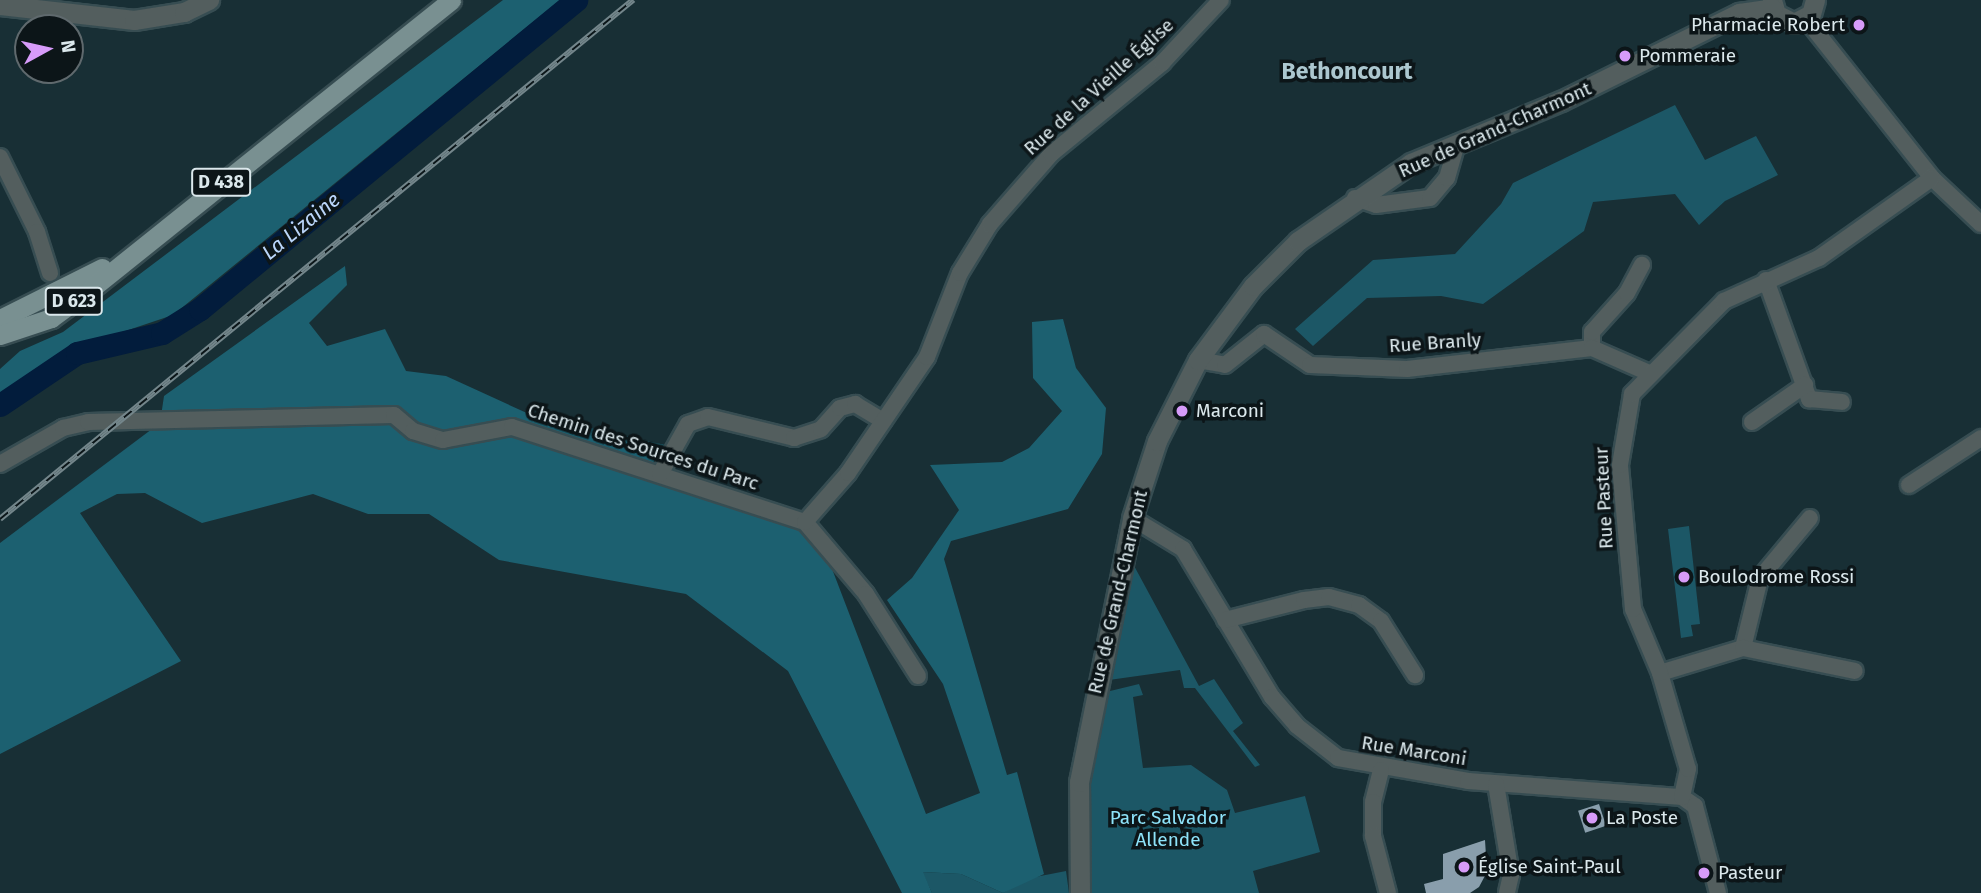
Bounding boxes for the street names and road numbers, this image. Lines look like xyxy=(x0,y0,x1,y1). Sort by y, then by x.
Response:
street label: Rue de la Vieille Église xyxy=(1020,14,1178,160)
street label: Rue de Grand-Charmont xyxy=(1395,77,1595,183)
road number: D 438 xyxy=(190,168,252,196)
road number: D 623 xyxy=(44,286,104,316)
street label: Rue Branly xyxy=(1388,328,1482,358)
street label: Chemin des Sources du Parc xyxy=(525,399,761,495)
street label: Rue Pasteur xyxy=(1590,446,1618,550)
street label: Rue de Grand-Charmont xyxy=(1083,488,1153,696)
street label: Rue Marconi xyxy=(1360,731,1468,771)

